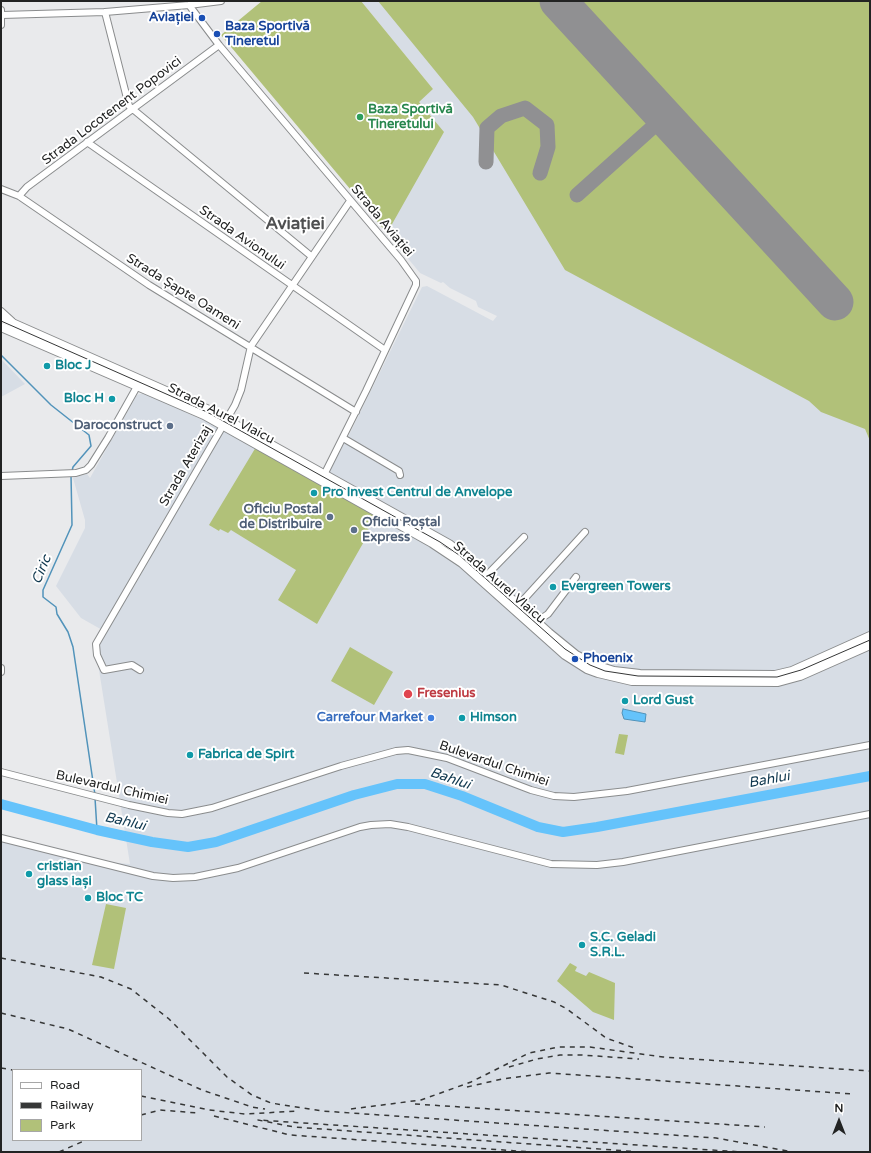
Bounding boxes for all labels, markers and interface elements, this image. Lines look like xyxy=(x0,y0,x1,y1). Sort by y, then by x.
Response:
place label: Aviației xyxy=(149,10,194,26)
marker: Aviației xyxy=(197,13,207,23)
place label: Baza Sportivă Tineretul xyxy=(225,19,310,50)
marker: Baza Sportivă Tineretul xyxy=(212,29,222,39)
street label: Strada Locotenent Popovici xyxy=(39,54,185,168)
place label: Baza Sportivă Tineretului xyxy=(368,102,453,133)
marker: Baza Sportivă Tineretului xyxy=(355,112,365,122)
street label: Strada Aviației xyxy=(347,182,417,260)
street label: Strada Avionului xyxy=(196,203,288,273)
district label: Aviației xyxy=(265,215,325,235)
street label: Strada Șapte Oameni xyxy=(123,251,243,333)
place label: Bloc J xyxy=(55,358,91,374)
marker: Bloc J xyxy=(42,361,52,371)
street label: Strada Aurel Vlaicu xyxy=(165,380,277,448)
place label: Bloc H xyxy=(64,391,104,407)
marker: Bloc H xyxy=(107,394,117,404)
place label: Daroconstruct xyxy=(74,418,162,434)
marker: Daroconstruct xyxy=(165,421,175,431)
street label: Strada Aterizaj xyxy=(157,423,215,509)
place label: Pro Invest Centrul de Anvelope xyxy=(322,485,512,501)
marker: Pro Invest Centrul de Anvelope xyxy=(309,488,319,498)
place label: Oficiu Postal de Distribuire xyxy=(239,502,322,533)
marker: Oficiu Postal de Distribuire xyxy=(325,512,335,522)
place label: Oficiu Poștal Express xyxy=(362,515,440,546)
marker: Oficiu Poștal Express xyxy=(349,525,359,535)
street label: Strada Aurel Vlaicu xyxy=(450,539,548,627)
water label: Ciric xyxy=(29,553,55,587)
place label: Evergreen Towers xyxy=(561,579,671,595)
marker: Evergreen Towers xyxy=(548,582,558,592)
place label: Phoenix xyxy=(583,651,633,667)
marker: Phoenix xyxy=(570,654,580,664)
place label: Fresenius xyxy=(417,686,476,702)
marker: Fresenius xyxy=(402,688,414,700)
place label: Lord Gust xyxy=(633,693,694,709)
marker: Lord Gust xyxy=(620,696,630,706)
place label: Carrefour Market xyxy=(317,710,423,726)
place label: Himson xyxy=(470,710,517,726)
marker: Carrefour Market xyxy=(426,713,436,723)
marker: Himson xyxy=(457,713,467,723)
street label: Bulevardul Chimiei xyxy=(437,738,551,790)
place label: Fabrica de Spirt xyxy=(198,747,294,763)
marker: Fabrica de Spirt xyxy=(185,750,195,760)
water label: Bahlui xyxy=(428,764,472,794)
street label: Bulevardul Chimiei xyxy=(54,767,170,809)
water label: Bahlui xyxy=(747,768,791,792)
water label: Bahlui xyxy=(103,809,147,835)
place label: cristian glass iași xyxy=(37,859,92,890)
marker: cristian glass iași xyxy=(24,869,34,879)
place label: Bloc TC xyxy=(96,890,143,906)
marker: Bloc TC xyxy=(83,893,93,903)
place label: S.C. Geladi S.R.L. xyxy=(590,930,656,961)
marker: S.C. Geladi S.R.L. xyxy=(577,940,587,950)
legend xyxy=(12,1069,142,1141)
text: Road xyxy=(50,1078,80,1092)
text: Railway xyxy=(50,1098,94,1112)
north arrow xyxy=(819,1101,859,1141)
text: N xyxy=(835,1102,843,1115)
text: Park xyxy=(50,1118,76,1132)

